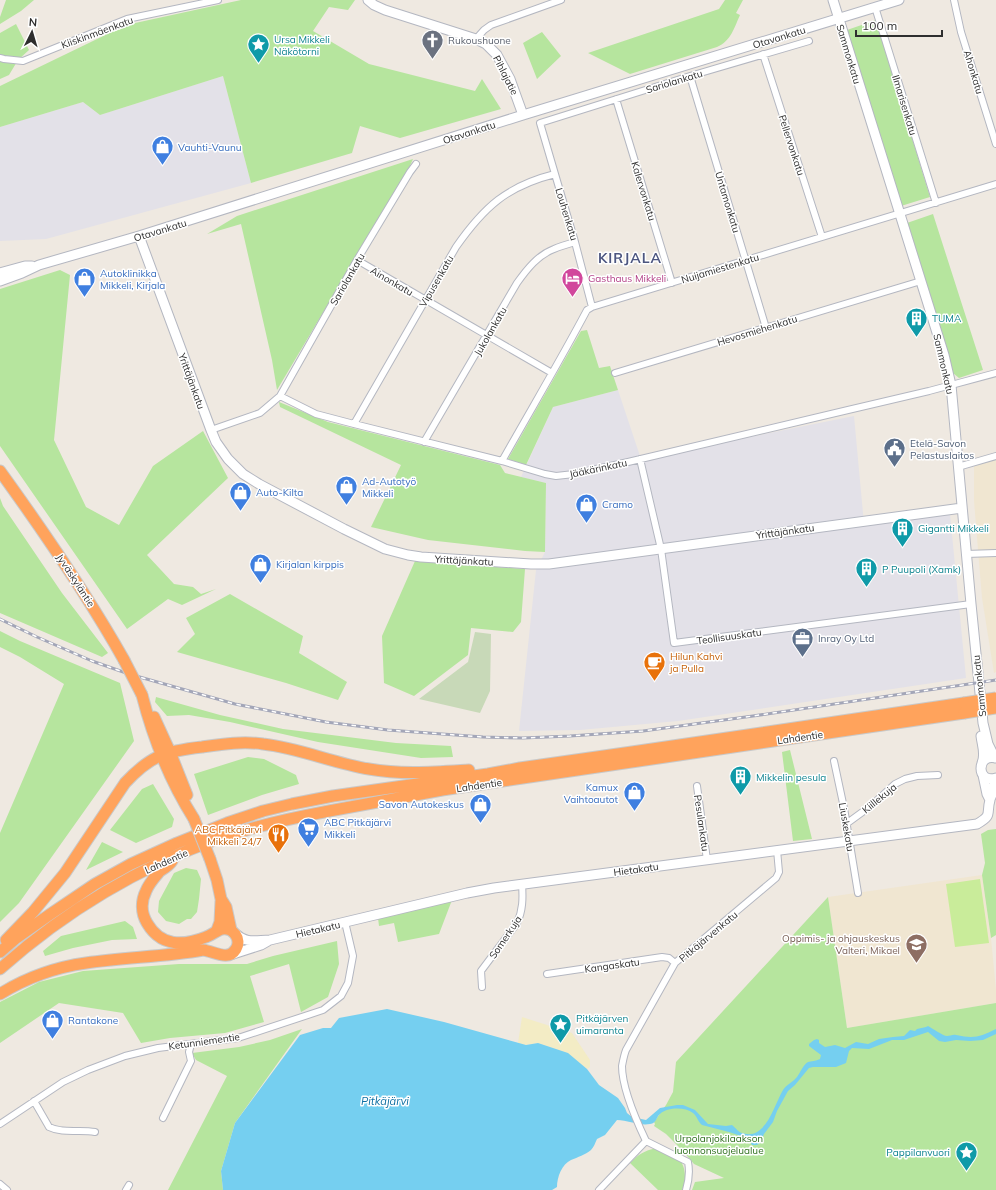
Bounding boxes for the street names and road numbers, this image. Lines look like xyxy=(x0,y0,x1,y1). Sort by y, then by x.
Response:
street label: Kiiskinmäenkatu xyxy=(59,13,135,52)
street label: Otavankatu xyxy=(751,23,807,52)
street label: Sammonkatu xyxy=(833,23,864,86)
street label: Ahonkatu xyxy=(961,49,986,96)
street label: Pihlajatie xyxy=(490,53,521,97)
street label: Sariolankatu xyxy=(644,67,704,96)
street label: Ilmarisenkatu xyxy=(889,73,920,137)
street label: Pellervonkatu xyxy=(776,113,807,177)
street label: Otavankatu xyxy=(441,118,497,147)
street label: Kalervonkatu xyxy=(628,160,659,222)
street label: Untamonkatu xyxy=(712,170,743,234)
street label: Louhenkatu xyxy=(552,186,581,242)
street label: Otavankatu xyxy=(132,216,188,245)
street label: Nuijamiestenkatu xyxy=(680,250,761,286)
street label: Sariolankatu xyxy=(327,251,368,308)
street label: Vipusenkatu xyxy=(416,253,457,310)
street label: Ainonkatu xyxy=(368,264,416,299)
street label: Jukolankatu xyxy=(471,304,510,358)
street label: Hevosmiehenkatu xyxy=(716,312,799,349)
street label: Sammonkatu xyxy=(930,333,957,396)
street label: Yrittäjänkatu xyxy=(175,350,208,411)
street label: Jääkärinkatu xyxy=(568,456,628,481)
street label: Yrittäjänkatu xyxy=(754,521,815,542)
street label: Jyväskyläntie xyxy=(54,551,98,609)
street label: Yrittäjänkatu xyxy=(433,552,494,569)
street label: Teollisuuskatu xyxy=(696,626,762,647)
street label: Sammonkatu xyxy=(970,655,989,717)
street label: Lahdentie xyxy=(776,728,824,747)
street label: Lahdentie xyxy=(455,776,503,795)
street label: Kiillekuja xyxy=(859,781,899,816)
street label: Pesulankatu xyxy=(691,794,712,852)
street label: Liuskekatu xyxy=(836,802,857,853)
street label: Lahdentie xyxy=(143,846,190,877)
street label: Hietakatu xyxy=(613,860,659,879)
street label: Pitkäjärvenkatu xyxy=(676,908,740,965)
street label: Somerkuja xyxy=(486,913,525,961)
street label: Hietakatu xyxy=(295,918,342,941)
street label: Kangaskatu xyxy=(584,955,640,976)
street label: Ketunniementie xyxy=(168,1030,241,1053)

